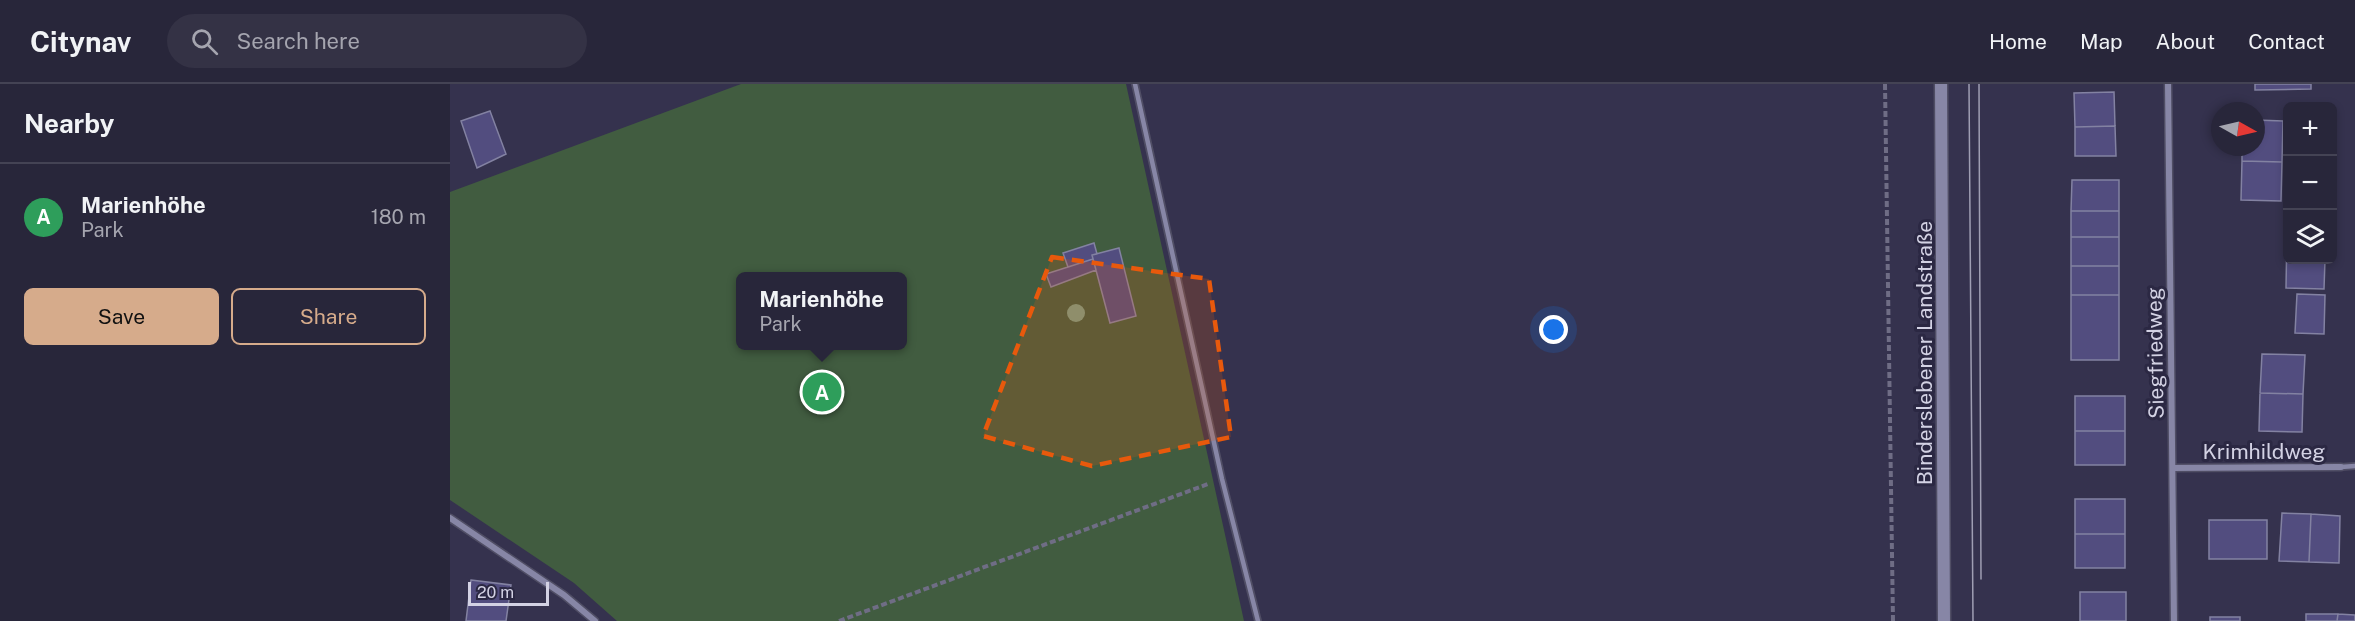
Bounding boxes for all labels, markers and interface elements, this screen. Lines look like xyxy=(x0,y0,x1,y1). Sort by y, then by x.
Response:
search box xyxy=(167,14,587,68)
text: Citynav xyxy=(30,25,131,58)
icon: search xyxy=(188,25,221,58)
text: Search here xyxy=(236,28,360,54)
text: Home xyxy=(1989,29,2047,54)
text: Map xyxy=(2080,29,2123,54)
text: About xyxy=(2156,29,2215,54)
text: Contact xyxy=(2248,29,2325,54)
north arrow xyxy=(2211,102,2265,156)
map controls xyxy=(2283,102,2337,264)
button: + xyxy=(2283,102,2337,156)
text: Nearby xyxy=(24,108,114,139)
button: − xyxy=(2283,156,2337,210)
text: Marienhöhe xyxy=(81,192,206,218)
text: A xyxy=(36,205,51,229)
text: 180 m xyxy=(371,205,426,229)
button: layers xyxy=(2283,210,2337,264)
text: Park xyxy=(81,218,124,242)
street label: Binderslebener Landstraße xyxy=(1912,221,1937,485)
popup xyxy=(736,272,907,350)
text: Marienhöhe xyxy=(759,286,884,312)
street label: Siegfriedweg xyxy=(2141,287,2169,419)
button: Save xyxy=(24,288,219,345)
button: Share xyxy=(231,288,426,345)
text: Park xyxy=(759,312,802,336)
your location xyxy=(1539,315,1568,344)
pin: A xyxy=(802,370,842,414)
street label: Krimhildweg xyxy=(2203,439,2325,464)
scale bar xyxy=(468,579,549,606)
text: 20 m xyxy=(477,583,514,602)

